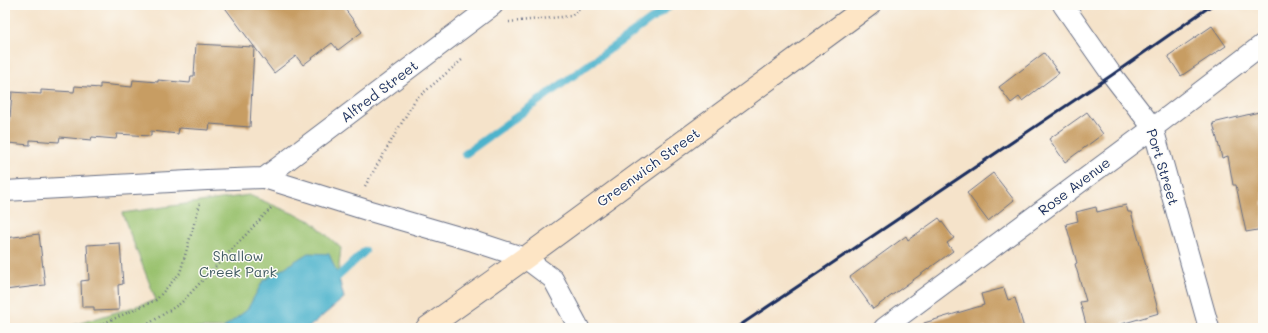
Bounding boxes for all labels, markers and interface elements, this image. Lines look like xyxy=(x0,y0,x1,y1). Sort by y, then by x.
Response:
street label: Alfred Street xyxy=(336,56,422,126)
street label: Greenwich Street xyxy=(593,123,703,211)
street label: Port Street xyxy=(1142,126,1184,208)
street label: Rose Avenue xyxy=(1034,153,1114,219)
park label: Shallow Creek Park xyxy=(199,246,277,281)

